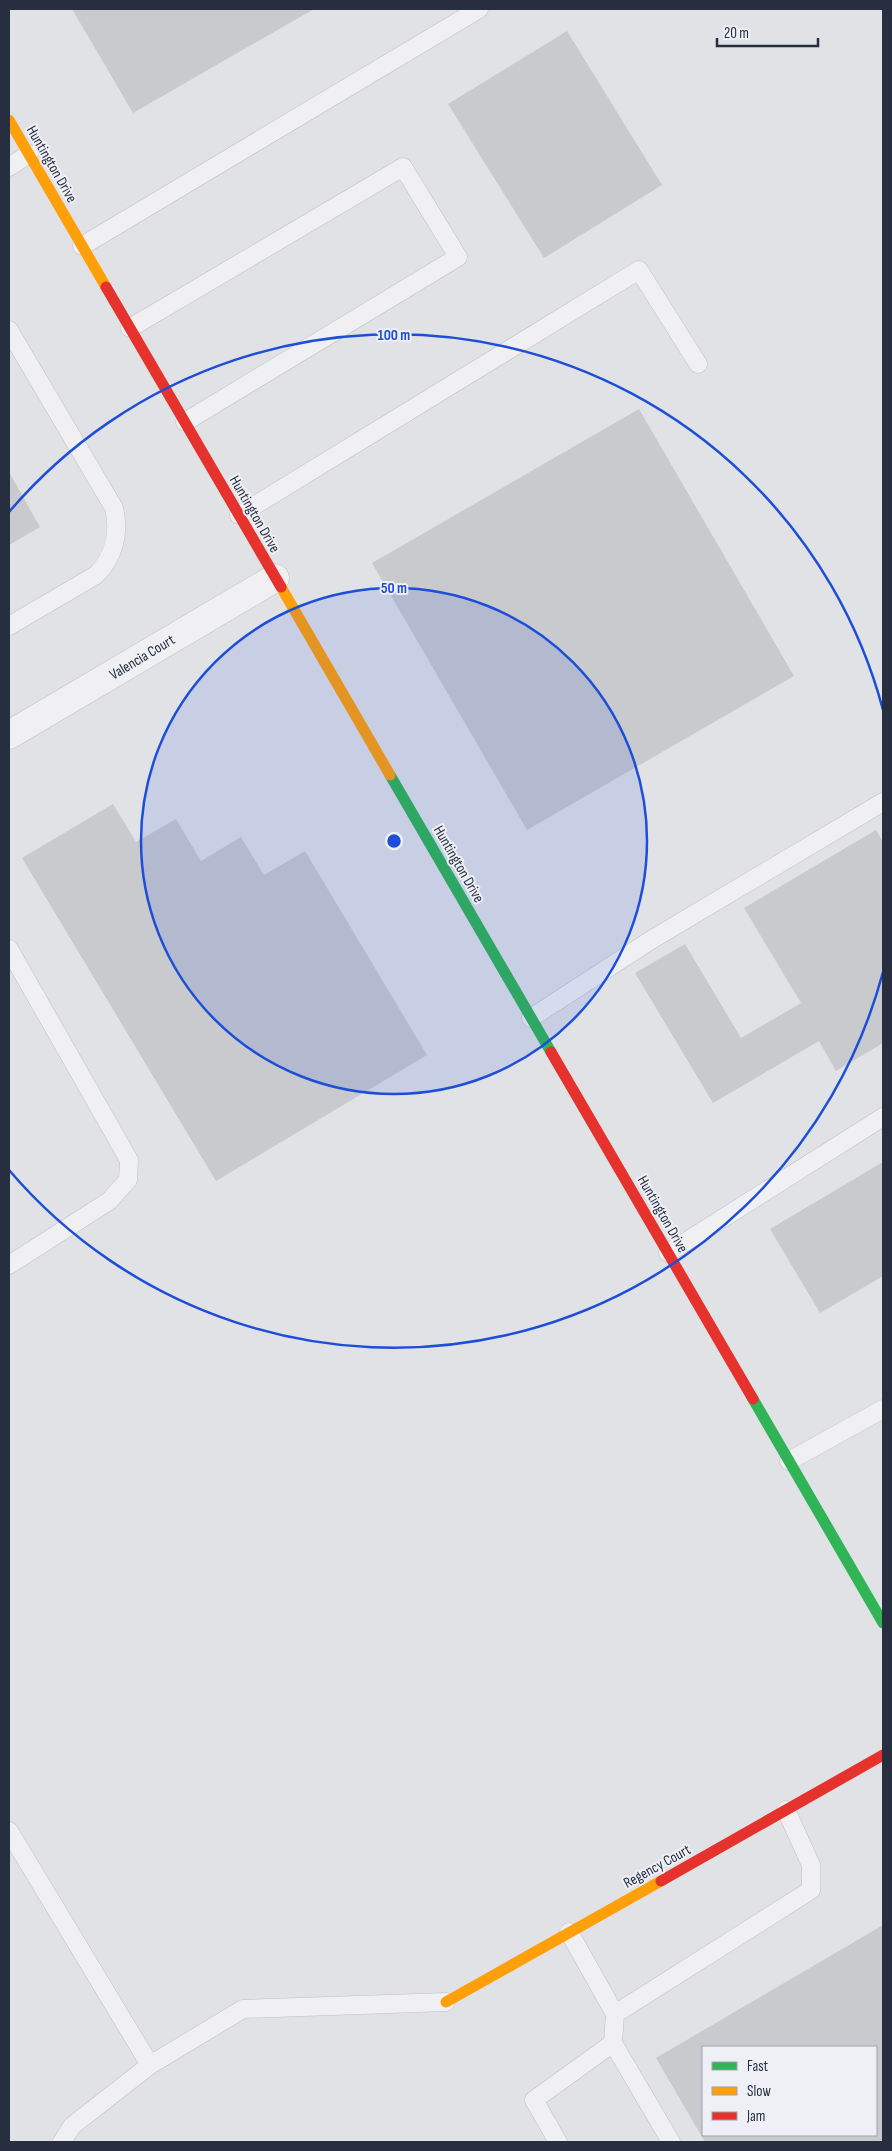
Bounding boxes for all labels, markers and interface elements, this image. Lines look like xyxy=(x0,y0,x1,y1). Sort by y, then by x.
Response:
scale bar xyxy=(717,15,818,47)
text: 20 m xyxy=(724,24,749,43)
street label: Huntington Drive xyxy=(22,122,81,206)
text: 100 m xyxy=(378,326,410,345)
street label: Huntington Drive xyxy=(225,472,284,556)
text: 50 m xyxy=(381,579,407,598)
street label: Valencia Court xyxy=(106,630,179,684)
street label: Huntington Drive xyxy=(429,822,488,906)
centre of rings xyxy=(385,832,403,850)
street label: Huntington Drive xyxy=(633,1172,692,1256)
street label: Regency Court xyxy=(620,1840,695,1893)
legend xyxy=(702,2046,877,2136)
text: Fast xyxy=(747,2057,769,2076)
text: Slow xyxy=(747,2082,771,2101)
text: Jam xyxy=(746,2107,765,2126)

